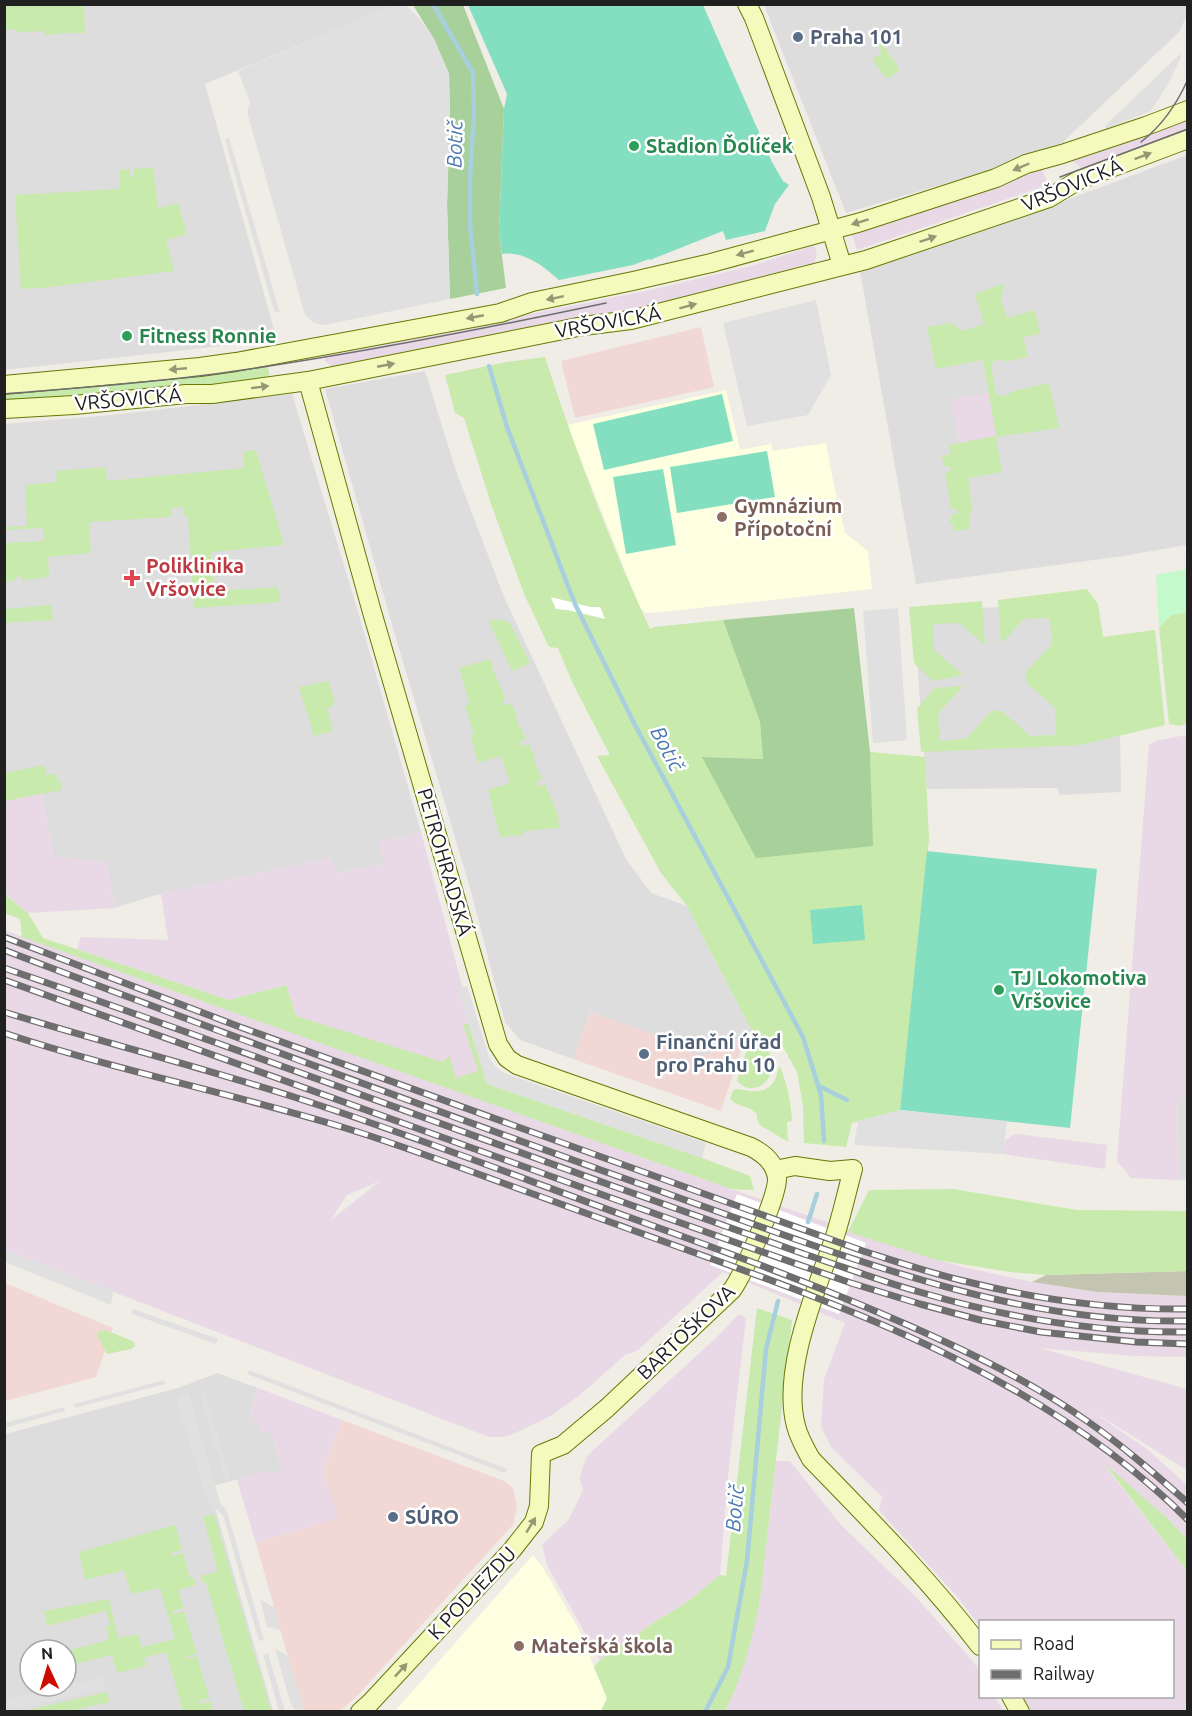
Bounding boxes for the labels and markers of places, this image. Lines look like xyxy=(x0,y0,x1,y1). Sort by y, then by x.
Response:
place label: Praha 101 xyxy=(810,25,903,48)
marker: Praha 101 xyxy=(791,30,805,44)
place label: Stadion Ďolíček xyxy=(646,134,793,157)
marker: Stadion Ďolíček xyxy=(627,139,641,153)
place label: Fitness Ronnie xyxy=(139,324,277,347)
marker: Fitness Ronnie xyxy=(120,329,134,343)
place label: Gymnázium Přípotoční xyxy=(734,494,842,540)
marker: Gymnázium Přípotoční xyxy=(715,510,729,524)
place label: Poliklinika Vršovice xyxy=(146,554,244,600)
marker: Poliklinika Vršovice xyxy=(123,569,141,587)
place label: TJ Lokomotiva Vršovice xyxy=(1011,966,1147,1012)
marker: TJ Lokomotiva Vršovice xyxy=(992,983,1006,997)
place label: Finanční úřad pro Prahu 10 xyxy=(656,1030,782,1076)
marker: Finanční úřad pro Prahu 10 xyxy=(637,1047,651,1061)
place label: SÚRO xyxy=(405,1504,459,1528)
marker: SÚRO xyxy=(386,1510,400,1524)
place label: Mateřská škola xyxy=(531,1634,673,1657)
marker: Mateřská škola xyxy=(512,1639,526,1653)

